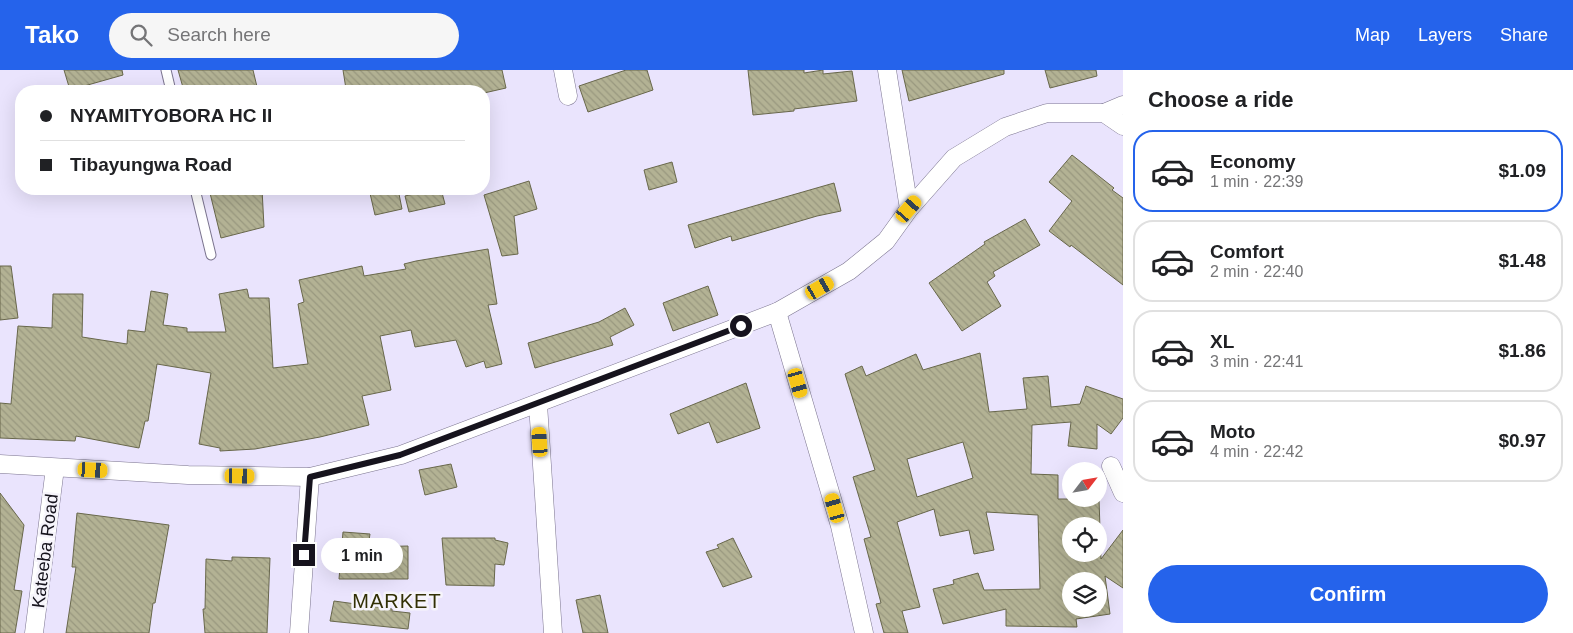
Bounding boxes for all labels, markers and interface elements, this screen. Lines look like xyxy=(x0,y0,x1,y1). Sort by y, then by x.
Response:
search box xyxy=(109,13,459,58)
text: Tako xyxy=(25,21,79,48)
icon: search xyxy=(127,21,155,49)
text: Search here xyxy=(167,24,271,45)
text: Map xyxy=(1355,25,1390,45)
text: Layers xyxy=(1418,25,1472,45)
text: Share xyxy=(1500,25,1548,45)
text: Choose a ride xyxy=(1148,87,1293,112)
text: NYAMITYOBORA HC II xyxy=(70,105,272,126)
icon: car xyxy=(1150,149,1195,194)
text: Economy xyxy=(1210,151,1296,172)
text: Tibayungwa Road xyxy=(70,154,232,175)
text: $1.09 xyxy=(1498,160,1546,181)
text: 1 min · 22:39 xyxy=(1210,173,1303,190)
car xyxy=(893,193,924,225)
icon: car xyxy=(1150,239,1195,284)
text: Comfort xyxy=(1210,241,1284,262)
text: $1.48 xyxy=(1498,250,1546,271)
text: 2 min · 22:40 xyxy=(1210,263,1303,280)
car xyxy=(803,274,836,302)
route start xyxy=(730,315,752,337)
icon: car xyxy=(1150,329,1195,374)
text: XL xyxy=(1210,331,1234,352)
text: $1.86 xyxy=(1498,340,1546,361)
text: 3 min · 22:41 xyxy=(1210,353,1303,370)
car xyxy=(786,367,809,399)
icon: car xyxy=(1150,419,1195,464)
text: Moto xyxy=(1210,421,1255,442)
car xyxy=(531,427,548,457)
text: $0.97 xyxy=(1498,430,1546,451)
text: 4 min · 22:42 xyxy=(1210,443,1303,460)
car xyxy=(77,462,108,478)
north arrow xyxy=(1062,462,1108,508)
map controls xyxy=(1062,462,1107,617)
car xyxy=(224,468,255,484)
car xyxy=(823,492,846,524)
street label: Kateeba Road xyxy=(28,493,62,609)
button: locate xyxy=(1062,517,1107,562)
callout: 1 min xyxy=(322,538,404,572)
route end xyxy=(293,544,315,566)
text: 1 min xyxy=(341,547,383,564)
button: Confirm xyxy=(1148,565,1548,623)
button: layers xyxy=(1062,572,1107,617)
district label: MARKET xyxy=(352,590,442,612)

